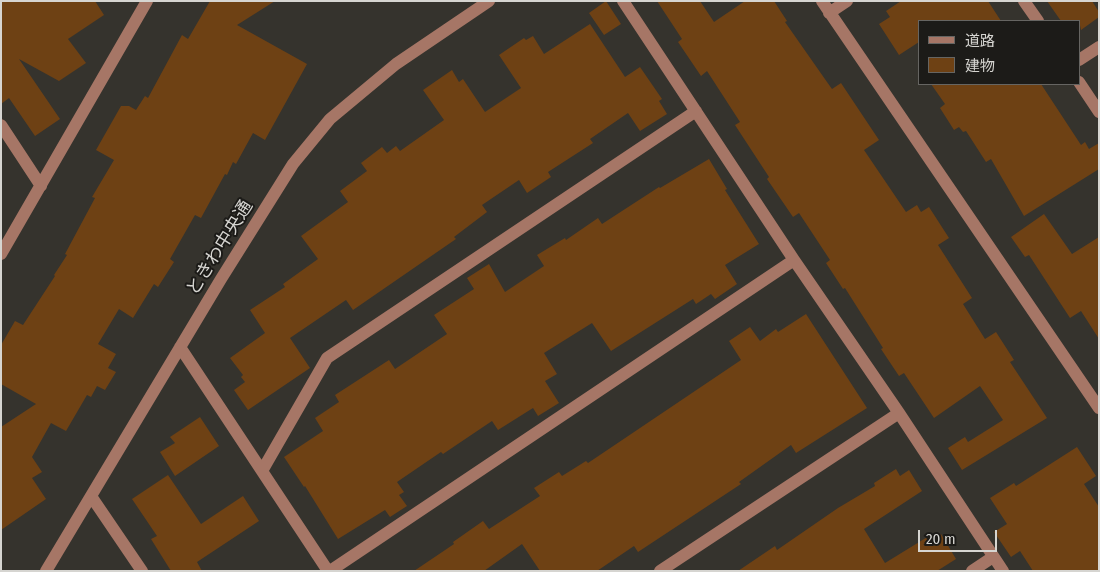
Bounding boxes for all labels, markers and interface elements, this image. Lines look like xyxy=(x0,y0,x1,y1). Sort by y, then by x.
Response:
legend xyxy=(918,20,1080,85)
text: 道路 xyxy=(965,32,995,50)
text: 建物 xyxy=(965,57,995,75)
street label: ときわ中央通 xyxy=(182,196,258,300)
scale bar xyxy=(920,520,999,552)
text: 20 m xyxy=(926,530,956,548)

